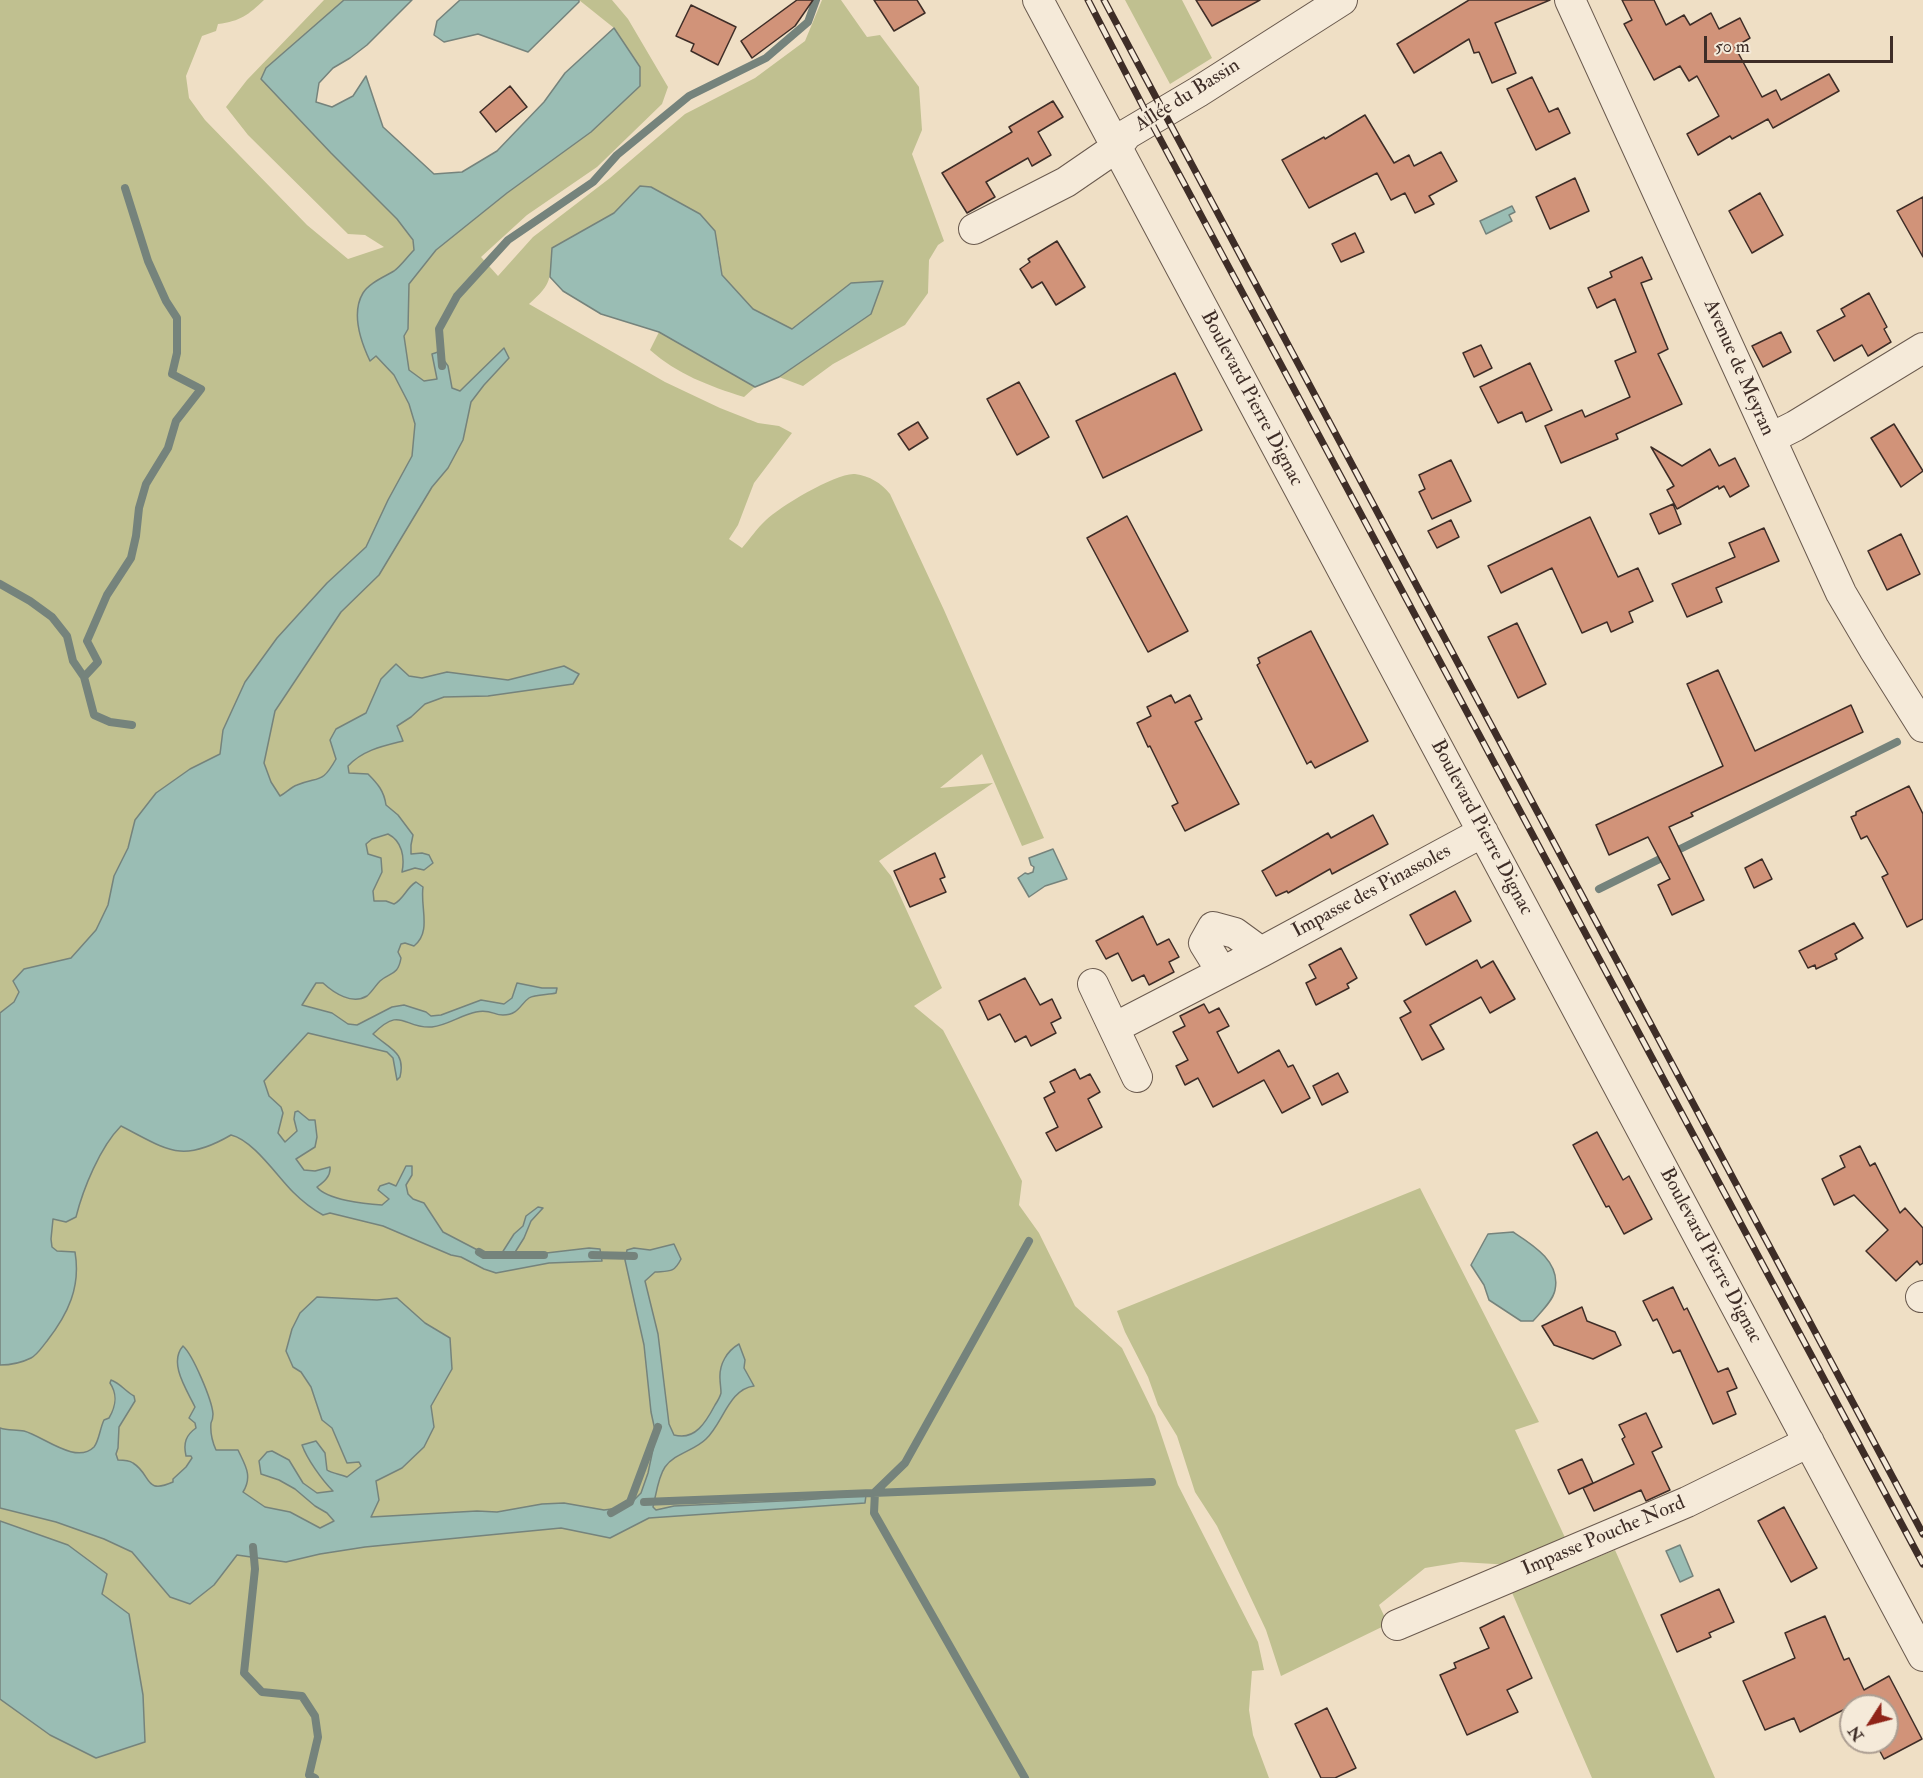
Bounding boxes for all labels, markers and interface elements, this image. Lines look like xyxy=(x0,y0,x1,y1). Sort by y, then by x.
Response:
scale bar xyxy=(1707,24,1896,62)
text: 50 m xyxy=(1715,35,1750,58)
street label: Allée du Bassin xyxy=(1131,54,1245,138)
street label: Avenue de Meyran xyxy=(1697,296,1779,440)
street label: Boulevard Pierre Dignac xyxy=(1195,307,1307,491)
street label: Boulevard Pierre Dignac xyxy=(1425,736,1537,920)
street label: Impasse des Pinassoles xyxy=(1288,840,1456,944)
street label: Boulevard Pierre Dignac xyxy=(1654,1164,1766,1348)
street label: Impasse Pouche Nord xyxy=(1519,1492,1689,1582)
north arrow xyxy=(1839,1694,1899,1754)
text: N xyxy=(1844,1722,1868,1745)

